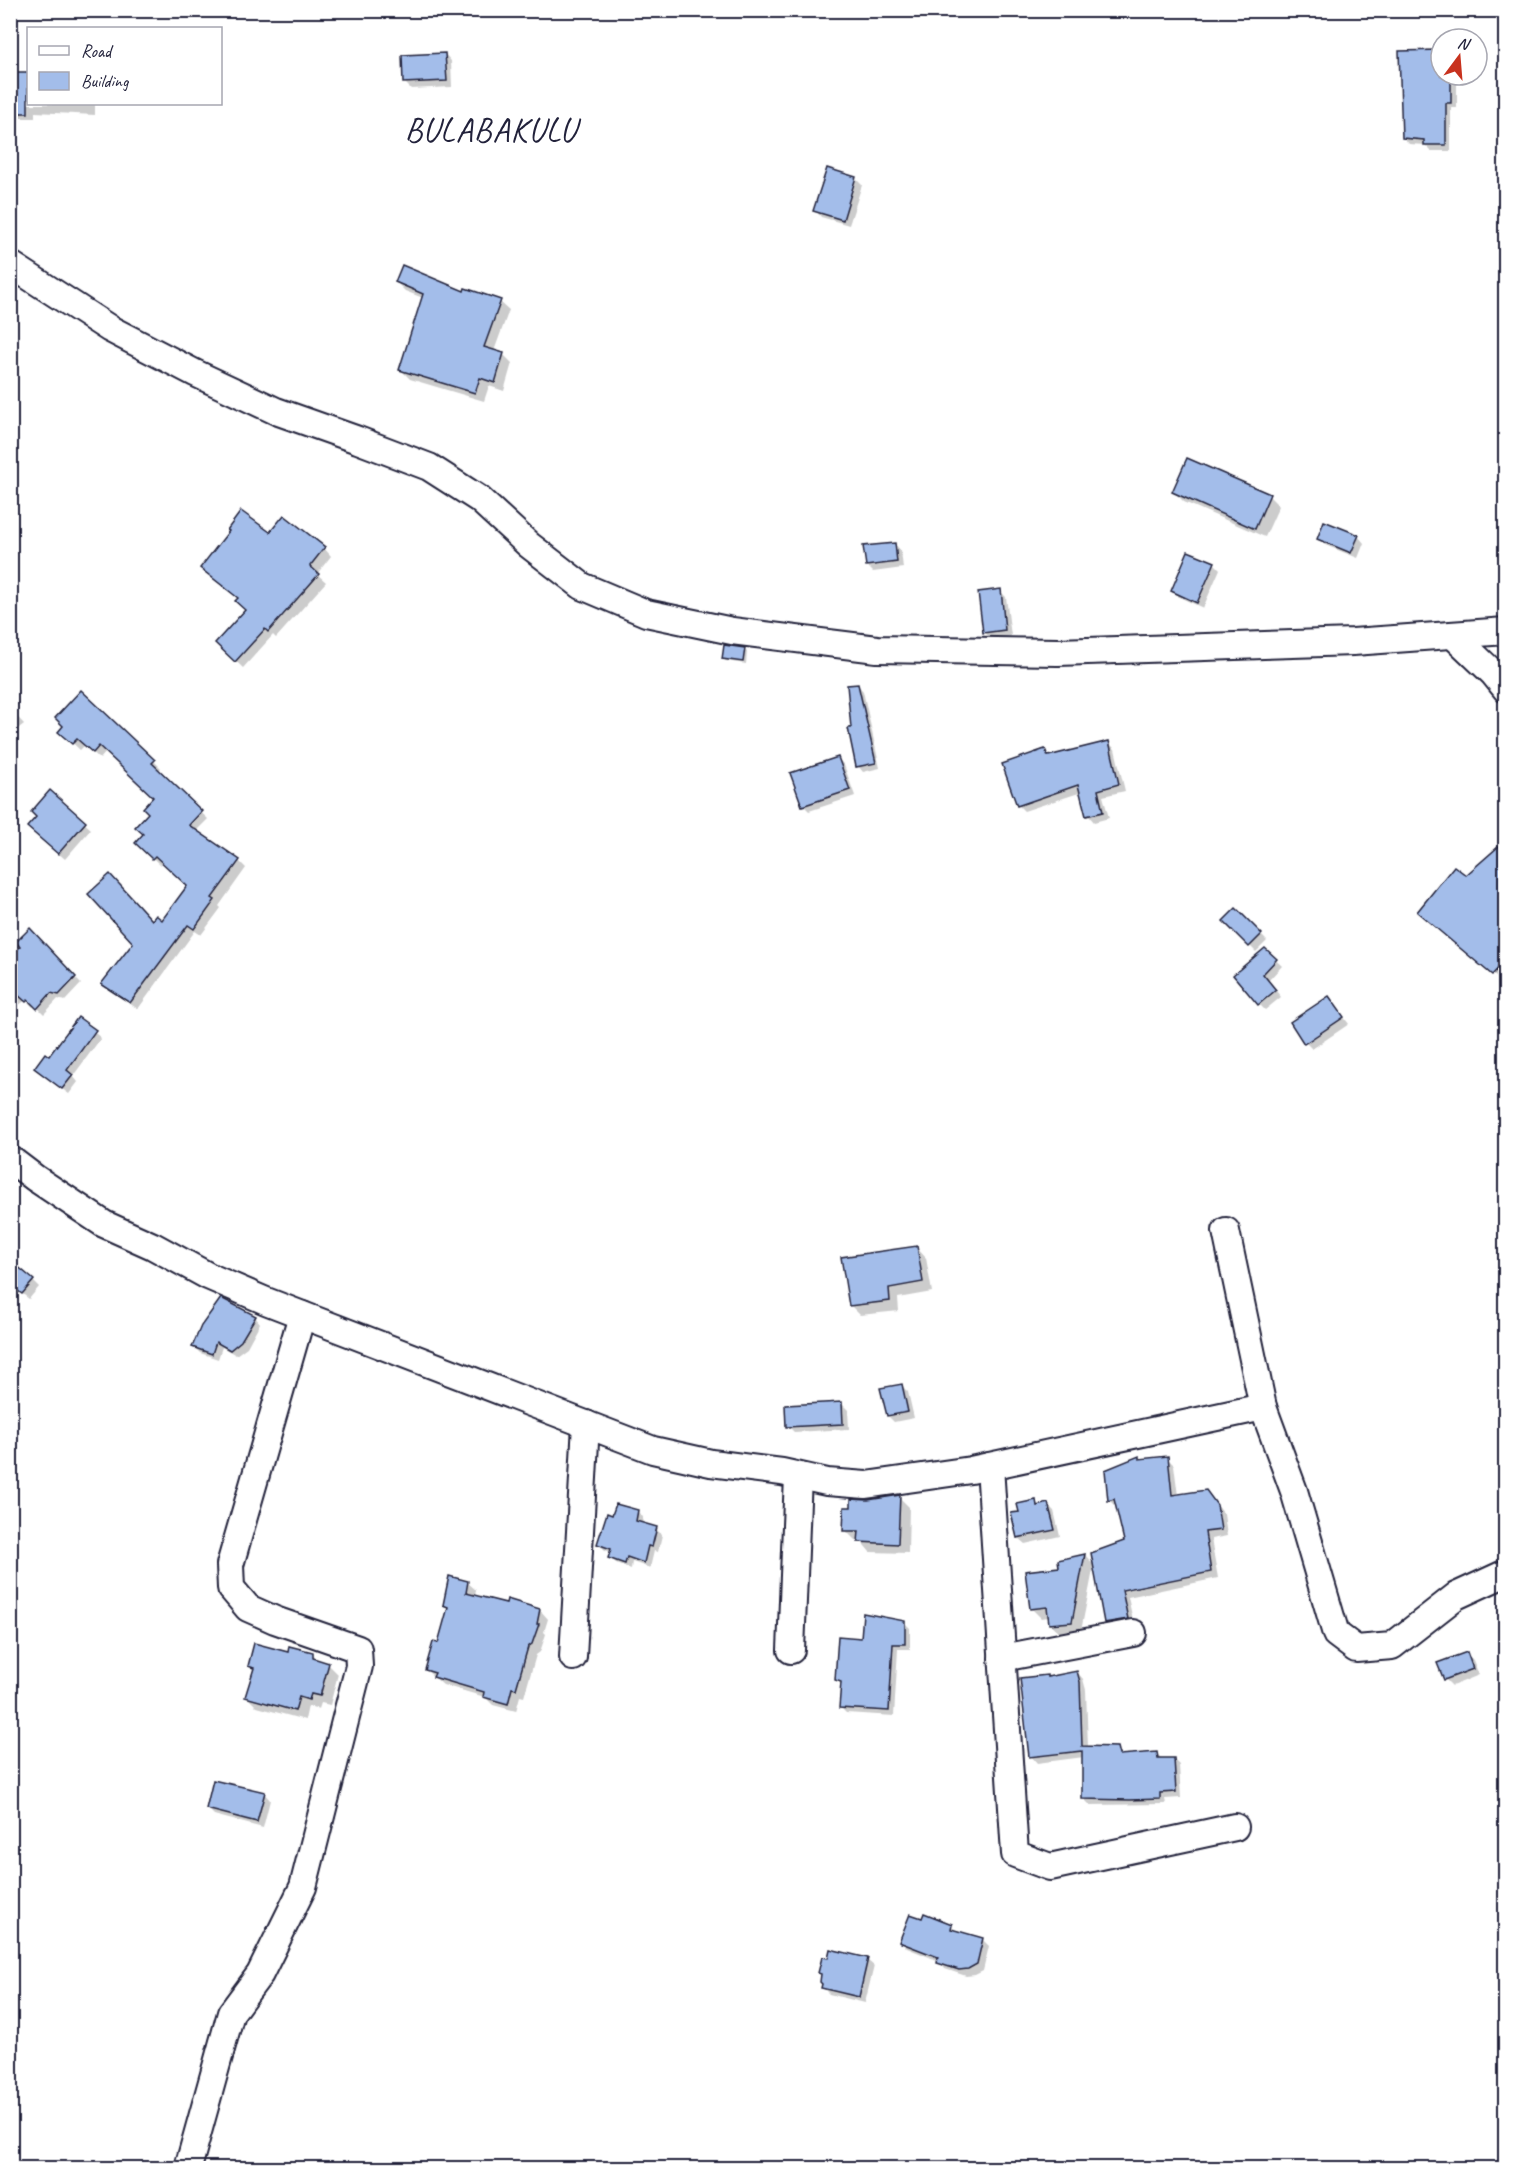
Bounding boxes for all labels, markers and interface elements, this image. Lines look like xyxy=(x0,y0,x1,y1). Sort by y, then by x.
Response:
legend xyxy=(27,27,222,105)
north arrow xyxy=(1429,27,1489,87)
text: N xyxy=(1455,33,1473,55)
text: Road xyxy=(81,40,114,62)
text: Building xyxy=(81,70,130,92)
district label: BULABAKULU xyxy=(405,109,582,151)

